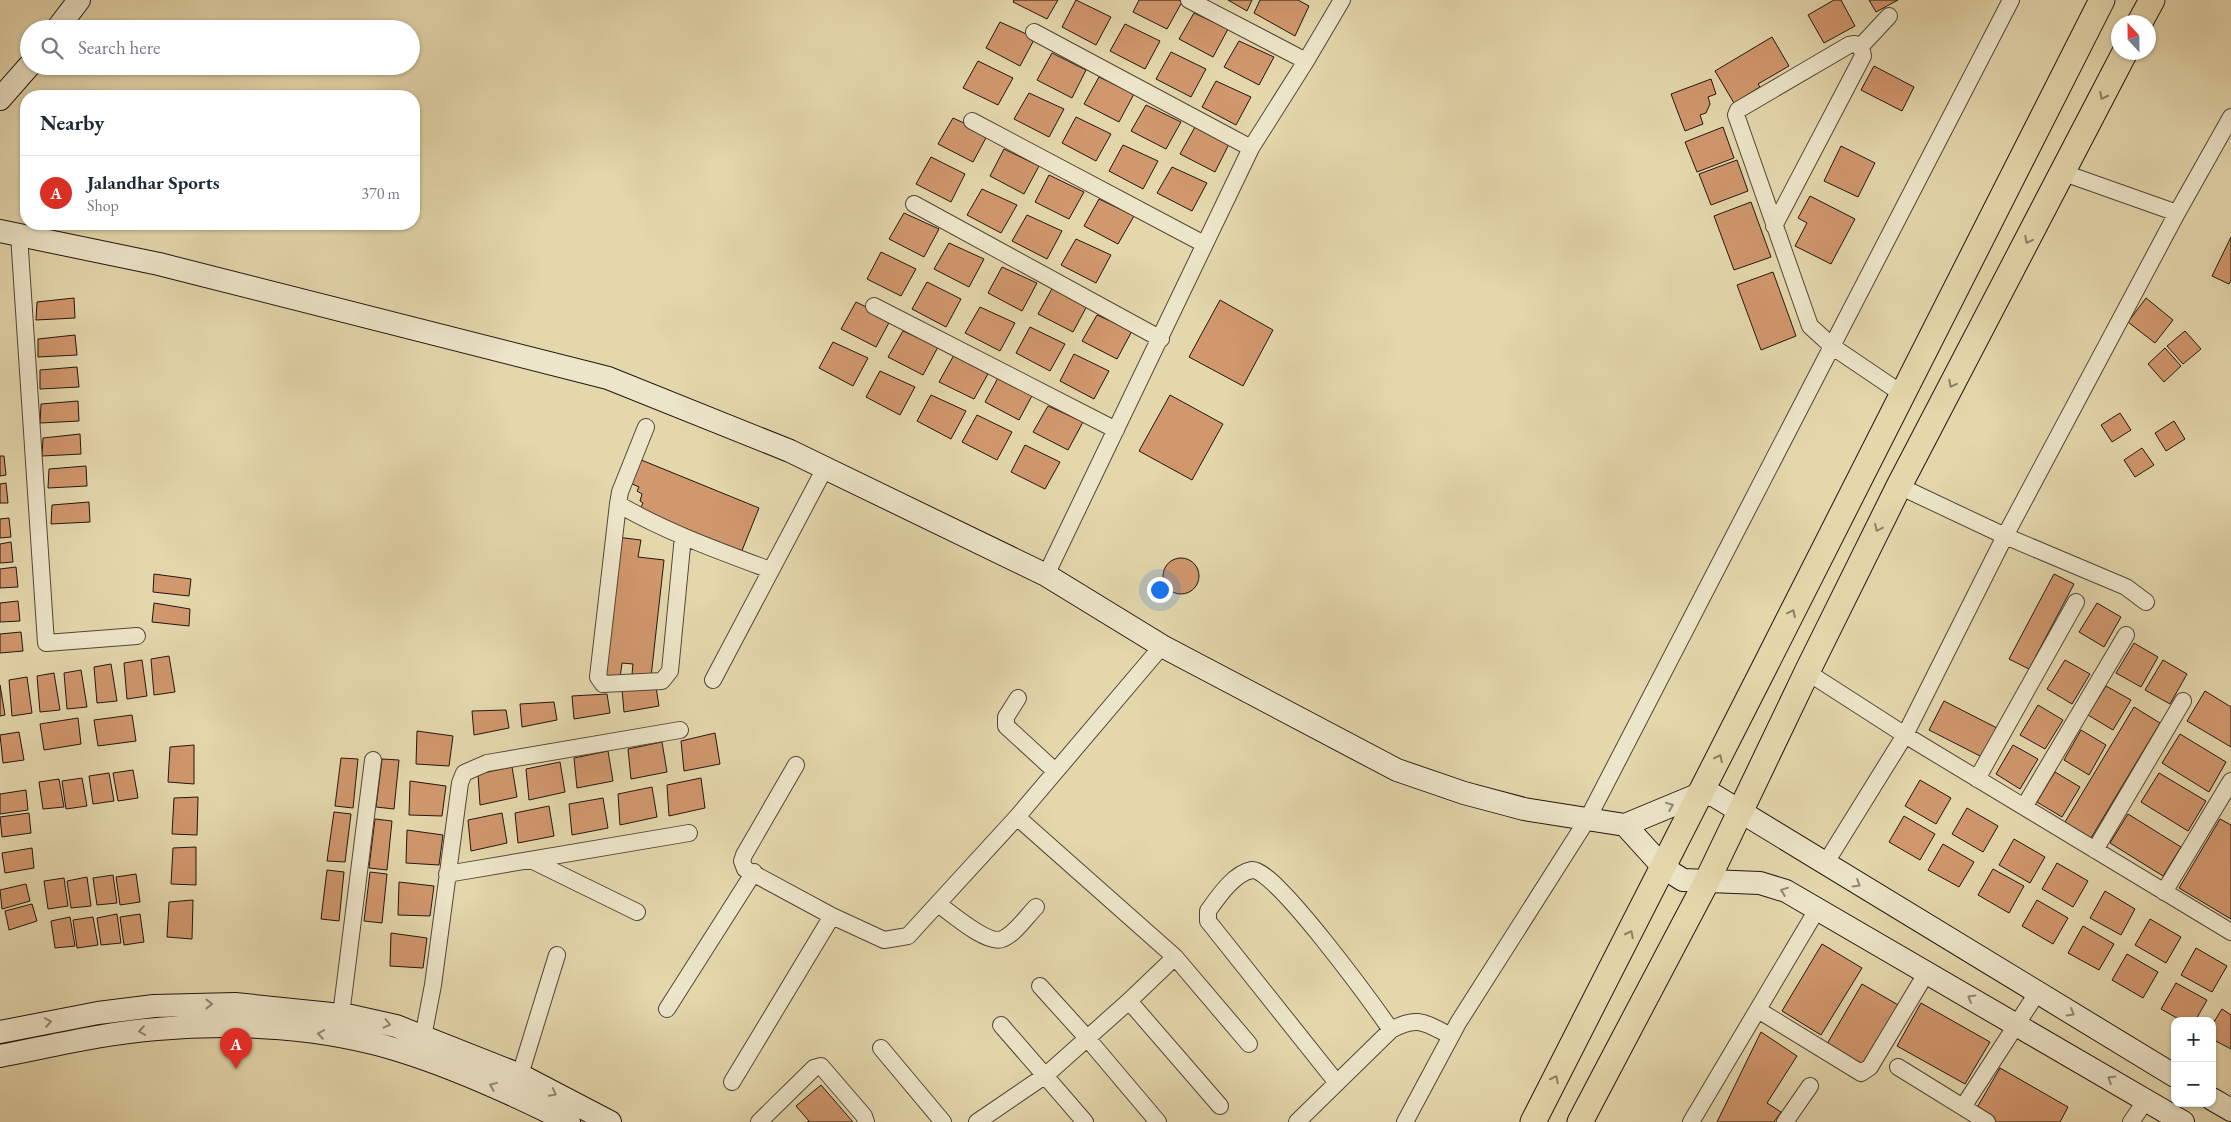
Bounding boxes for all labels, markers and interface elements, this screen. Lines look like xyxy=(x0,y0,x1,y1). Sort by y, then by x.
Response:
north arrow xyxy=(2111,15,2156,60)
search box xyxy=(20,20,420,75)
icon: search xyxy=(38,34,66,62)
text: Search here xyxy=(78,35,160,60)
one-way arrow xyxy=(2099,91,2109,100)
text: Nearby xyxy=(40,109,104,136)
text: Jalandhar Sports xyxy=(87,170,220,195)
text: A xyxy=(50,183,62,204)
text: 370 m xyxy=(361,183,400,204)
text: Shop xyxy=(87,195,119,216)
one-way arrow xyxy=(2024,235,2034,244)
one-way arrow xyxy=(1948,379,1958,388)
one-way arrow xyxy=(1874,523,1884,532)
your location xyxy=(1147,577,1173,603)
one-way arrow xyxy=(1786,609,1796,618)
one-way arrow xyxy=(1713,755,1723,764)
one-way arrow xyxy=(1665,802,1674,812)
one-way arrow xyxy=(1852,877,1861,887)
one-way arrow xyxy=(1780,887,1789,897)
one-way arrow xyxy=(1624,931,1634,940)
one-way arrow xyxy=(1967,994,1976,1004)
one-way arrow xyxy=(205,999,213,1009)
one-way arrow xyxy=(2065,1007,2074,1017)
map controls xyxy=(2171,1017,2216,1107)
button: + xyxy=(2171,1017,2216,1062)
one-way arrow xyxy=(43,1018,52,1028)
one-way arrow xyxy=(383,1018,392,1029)
one-way arrow xyxy=(138,1025,146,1035)
pin: A xyxy=(220,1028,252,1069)
one-way arrow xyxy=(317,1029,326,1039)
button: − xyxy=(2171,1062,2216,1107)
one-way arrow xyxy=(1549,1075,1559,1084)
one-way arrow xyxy=(2108,1076,2117,1086)
one-way arrow xyxy=(489,1082,498,1092)
one-way arrow xyxy=(548,1087,557,1097)

